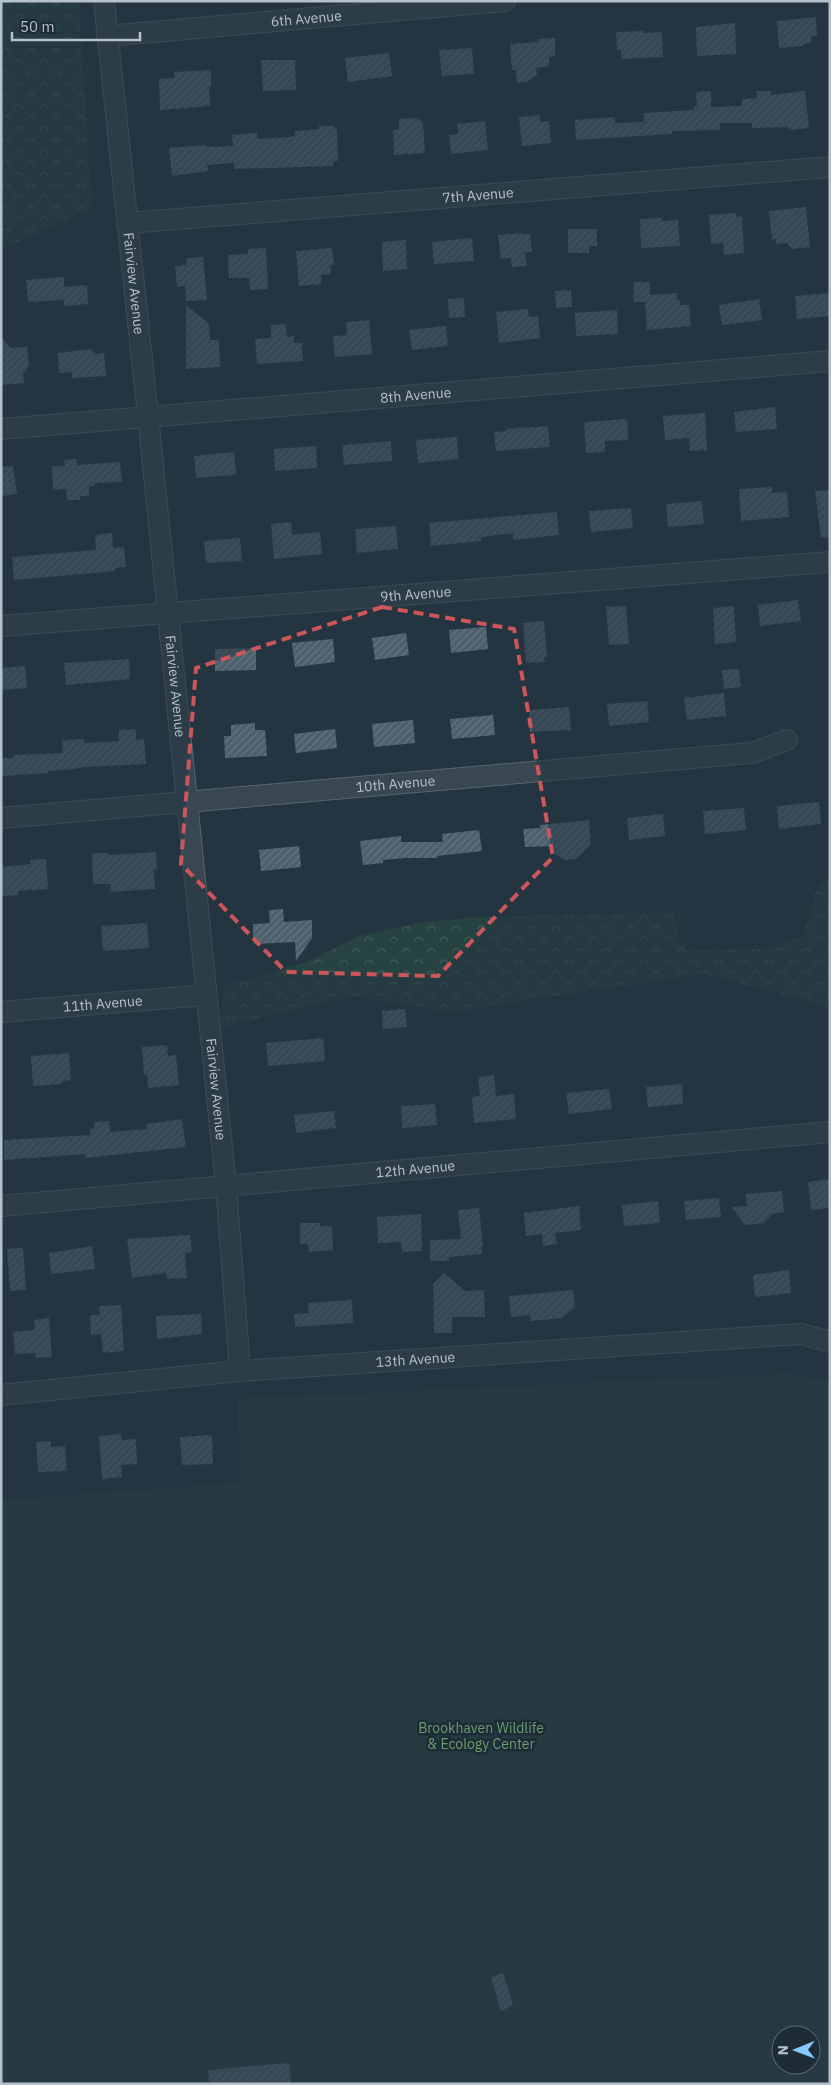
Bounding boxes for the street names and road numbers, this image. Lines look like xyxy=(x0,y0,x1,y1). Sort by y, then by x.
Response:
street label: 6th Avenue xyxy=(270,6,343,31)
street label: 7th Avenue xyxy=(442,183,514,207)
street label: Fairview Avenue xyxy=(120,232,148,336)
street label: 8th Avenue xyxy=(379,383,452,407)
street label: 9th Avenue xyxy=(379,582,452,606)
street label: Fairview Avenue xyxy=(161,634,190,738)
street label: 10th Avenue xyxy=(355,771,436,796)
street label: 11th Avenue xyxy=(62,991,143,1016)
street label: Fairview Avenue xyxy=(202,1037,230,1141)
street label: 12th Avenue xyxy=(375,1156,456,1182)
street label: 13th Avenue xyxy=(375,1348,456,1371)

